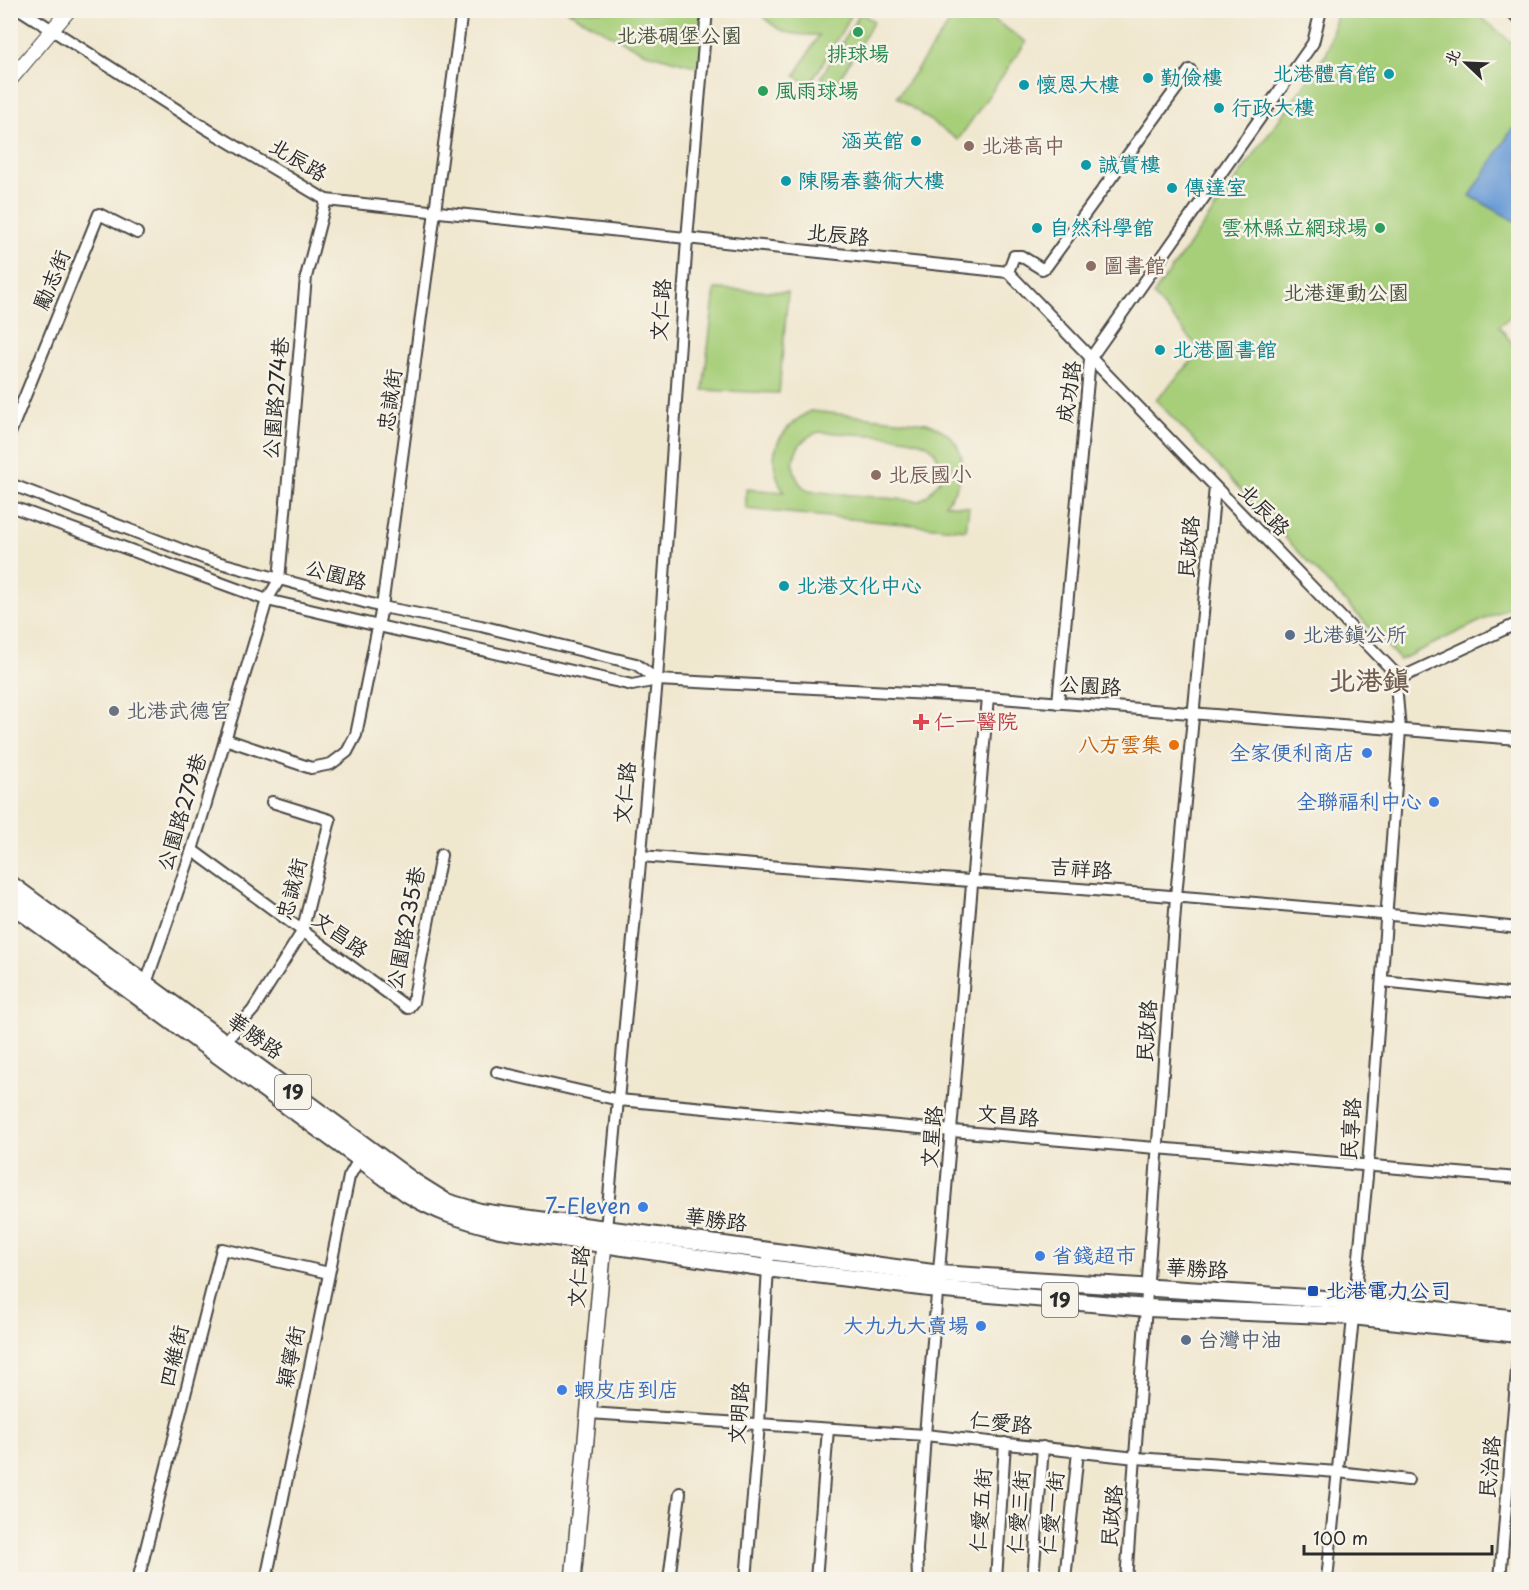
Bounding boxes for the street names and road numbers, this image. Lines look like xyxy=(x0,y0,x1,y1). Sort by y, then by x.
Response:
street label: 北辰路 xyxy=(264,128,334,188)
street label: 北辰路 xyxy=(805,214,871,252)
street label: 勵志街 xyxy=(24,244,77,314)
street label: 文仁路 xyxy=(641,277,677,342)
street label: 公園路274巷 xyxy=(253,335,295,461)
street label: 成功路 xyxy=(1047,358,1087,425)
street label: 忠誠街 xyxy=(368,366,408,433)
street label: 北辰路 xyxy=(1232,475,1299,542)
street label: 民政路 xyxy=(1168,514,1206,580)
street label: 公園路 xyxy=(302,549,371,597)
street label: 公園路 xyxy=(1058,666,1123,702)
street label: 公園路279巷 xyxy=(147,748,213,874)
street label: 文仁路 xyxy=(604,760,642,826)
street label: 吉祥路 xyxy=(1049,849,1114,885)
street label: 忠誠街 xyxy=(266,854,314,923)
street label: 公園路235巷 xyxy=(376,863,432,992)
street label: 文昌路 xyxy=(306,902,376,965)
street label: 民政路 xyxy=(1127,998,1163,1063)
street label: 華勝路 xyxy=(221,1003,291,1066)
road number: 19 xyxy=(275,1075,311,1109)
street label: 文昌路 xyxy=(975,1095,1041,1133)
street label: 民享路 xyxy=(1331,1096,1367,1161)
street label: 文星路 xyxy=(911,1104,949,1170)
street label: 華勝路 xyxy=(683,1198,749,1238)
street label: 文仁路 xyxy=(558,1244,596,1310)
street label: 華勝路 xyxy=(1165,1249,1229,1285)
road number: 19 xyxy=(1042,1283,1078,1317)
street label: 四維街 xyxy=(149,1321,195,1390)
street label: 穎寧街 xyxy=(267,1322,311,1391)
street label: 文明路 xyxy=(719,1380,755,1445)
street label: 仁愛路 xyxy=(968,1402,1034,1440)
street label: 民治路 xyxy=(1469,1434,1507,1500)
street label: 仁愛五街 xyxy=(960,1467,998,1553)
street label: 仁愛三街 xyxy=(997,1469,1037,1555)
street label: 仁愛一街 xyxy=(1030,1469,1070,1556)
street label: 民政路 xyxy=(1091,1483,1129,1549)

